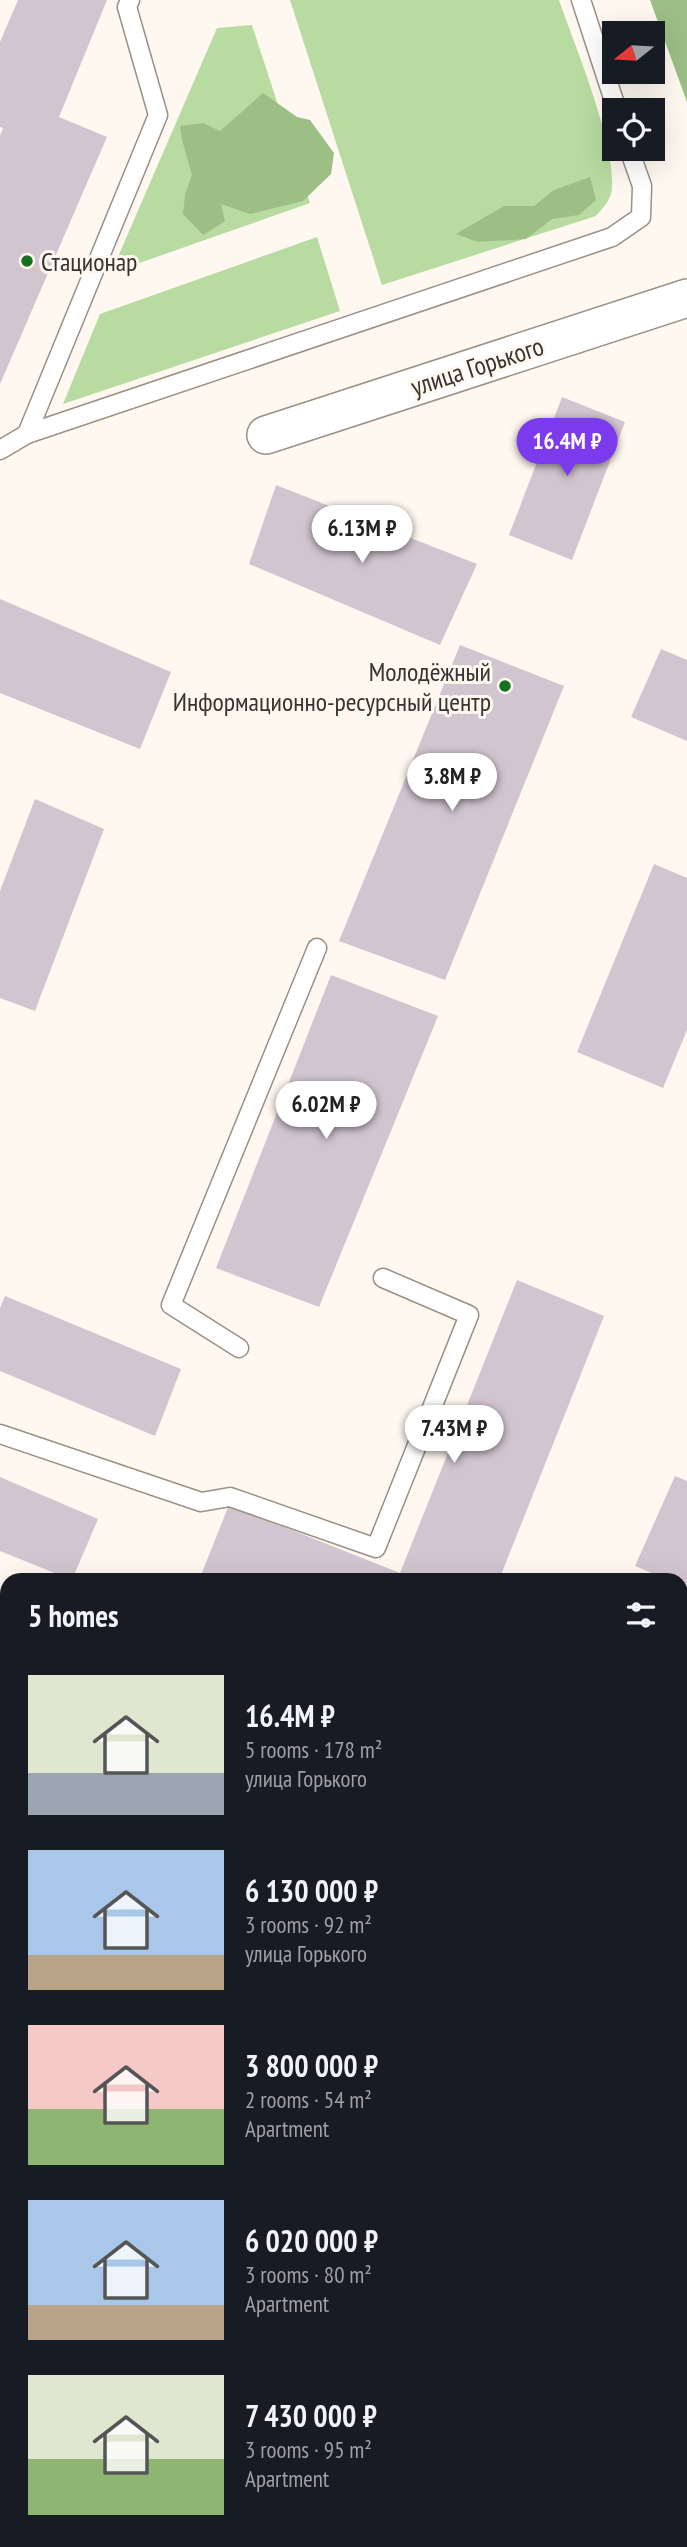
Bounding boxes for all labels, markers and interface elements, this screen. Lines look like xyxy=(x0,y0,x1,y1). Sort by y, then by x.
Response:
north arrow xyxy=(602,21,665,84)
map controls xyxy=(602,21,665,161)
button: locate xyxy=(602,98,665,161)
place label: Стационар xyxy=(41,245,137,278)
marker: Стационар xyxy=(19,253,35,269)
street label: улица Горького xyxy=(406,329,548,403)
pin: 16.4M ₽ xyxy=(502,419,632,478)
text: 16.4M ₽ xyxy=(533,426,601,455)
pin: 6.13M ₽ xyxy=(297,505,427,565)
text: 6.13M ₽ xyxy=(328,513,396,542)
place label: Молодёжный Информационно-ресурсный центр xyxy=(173,655,491,718)
marker: Молодёжный Информационно-ресурсный центр xyxy=(497,678,513,694)
pin: 3.8M ₽ xyxy=(395,754,509,813)
text: 3.8M ₽ xyxy=(423,761,481,790)
pin: 6.02M ₽ xyxy=(261,1082,391,1141)
text: 6.02M ₽ xyxy=(292,1089,360,1118)
pin: 7.43M ₽ xyxy=(389,1406,519,1465)
text: 7.43M ₽ xyxy=(421,1413,487,1442)
text: 5 homes xyxy=(28,1596,119,1635)
icon: filters xyxy=(622,1596,660,1634)
text: 16.4M ₽ xyxy=(245,1696,335,1735)
icon: home xyxy=(84,1703,168,1787)
text: 5 rooms · 178 m² xyxy=(245,1735,382,1764)
text: улица Горького xyxy=(245,1764,367,1793)
text: 6 130 000 ₽ xyxy=(245,1871,378,1910)
icon: home xyxy=(84,1878,168,1962)
text: 3 rooms · 92 m² xyxy=(245,1910,372,1939)
text: улица Горького xyxy=(245,1939,367,1968)
text: 3 800 000 ₽ xyxy=(245,2046,378,2085)
icon: home xyxy=(84,2053,168,2137)
text: 2 rooms · 54 m² xyxy=(245,2085,372,2114)
text: Apartment xyxy=(245,2114,329,2143)
text: 6 020 000 ₽ xyxy=(245,2221,378,2260)
icon: home xyxy=(84,2228,168,2312)
text: 3 rooms · 80 m² xyxy=(245,2260,372,2289)
text: Apartment xyxy=(245,2289,329,2318)
text: 7 430 000 ₽ xyxy=(245,2396,377,2435)
icon: home xyxy=(84,2403,168,2487)
text: 3 rooms · 95 m² xyxy=(245,2435,372,2464)
text: Apartment xyxy=(245,2464,329,2493)

